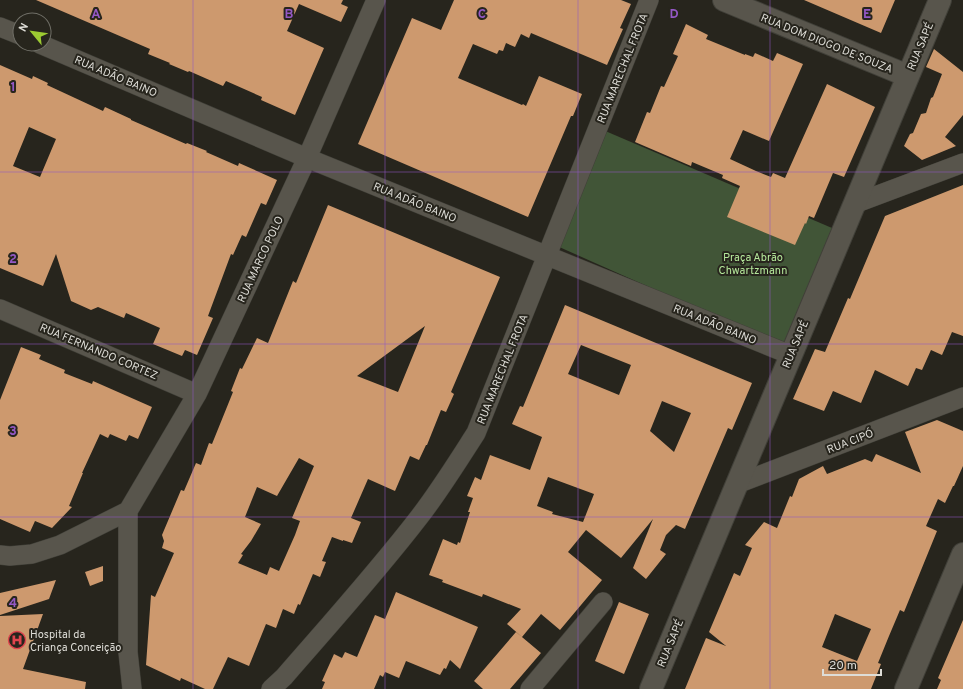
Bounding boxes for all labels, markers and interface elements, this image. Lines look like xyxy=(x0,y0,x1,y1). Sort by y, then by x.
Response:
text: A xyxy=(91,7,101,23)
text: B xyxy=(285,7,294,23)
text: C xyxy=(478,7,486,23)
text: D xyxy=(669,7,679,23)
street label: RUA DOM DIOGO DE SOUZA xyxy=(759,10,895,76)
street label: RUA MARECHAL FROTA xyxy=(594,11,651,125)
north arrow xyxy=(12,12,52,52)
street label: RUA SAPÉ xyxy=(904,20,937,73)
text: N xyxy=(16,21,32,34)
street label: RUA ADÃO BAINO xyxy=(72,53,159,101)
text: 1 xyxy=(10,80,16,96)
street label: RUA ADÃO BAINO xyxy=(371,180,458,226)
street label: RUA MARCO POLO xyxy=(235,214,287,305)
park label: Praça Abrão Chwartzmann xyxy=(719,251,787,278)
text: 2 xyxy=(9,252,17,268)
street label: RUA ADÃO BAINO xyxy=(671,302,758,348)
street label: RUA MARECHAL FROTA xyxy=(474,312,531,426)
street label: RUA SAPÉ xyxy=(779,318,812,371)
street label: RUA FERNANDO CORTEZ xyxy=(38,321,160,383)
text: 3 xyxy=(9,424,17,440)
street label: RUA CIPÓ xyxy=(825,426,876,457)
text: 4 xyxy=(9,596,17,612)
street label: RUA SAPÉ xyxy=(654,617,687,670)
place label: Hospital da Criança Conceição xyxy=(30,628,121,655)
hospital icon: Hospital da Criança Conceição xyxy=(7,630,27,650)
scale bar xyxy=(823,651,881,677)
text: 20 m xyxy=(829,658,857,674)

